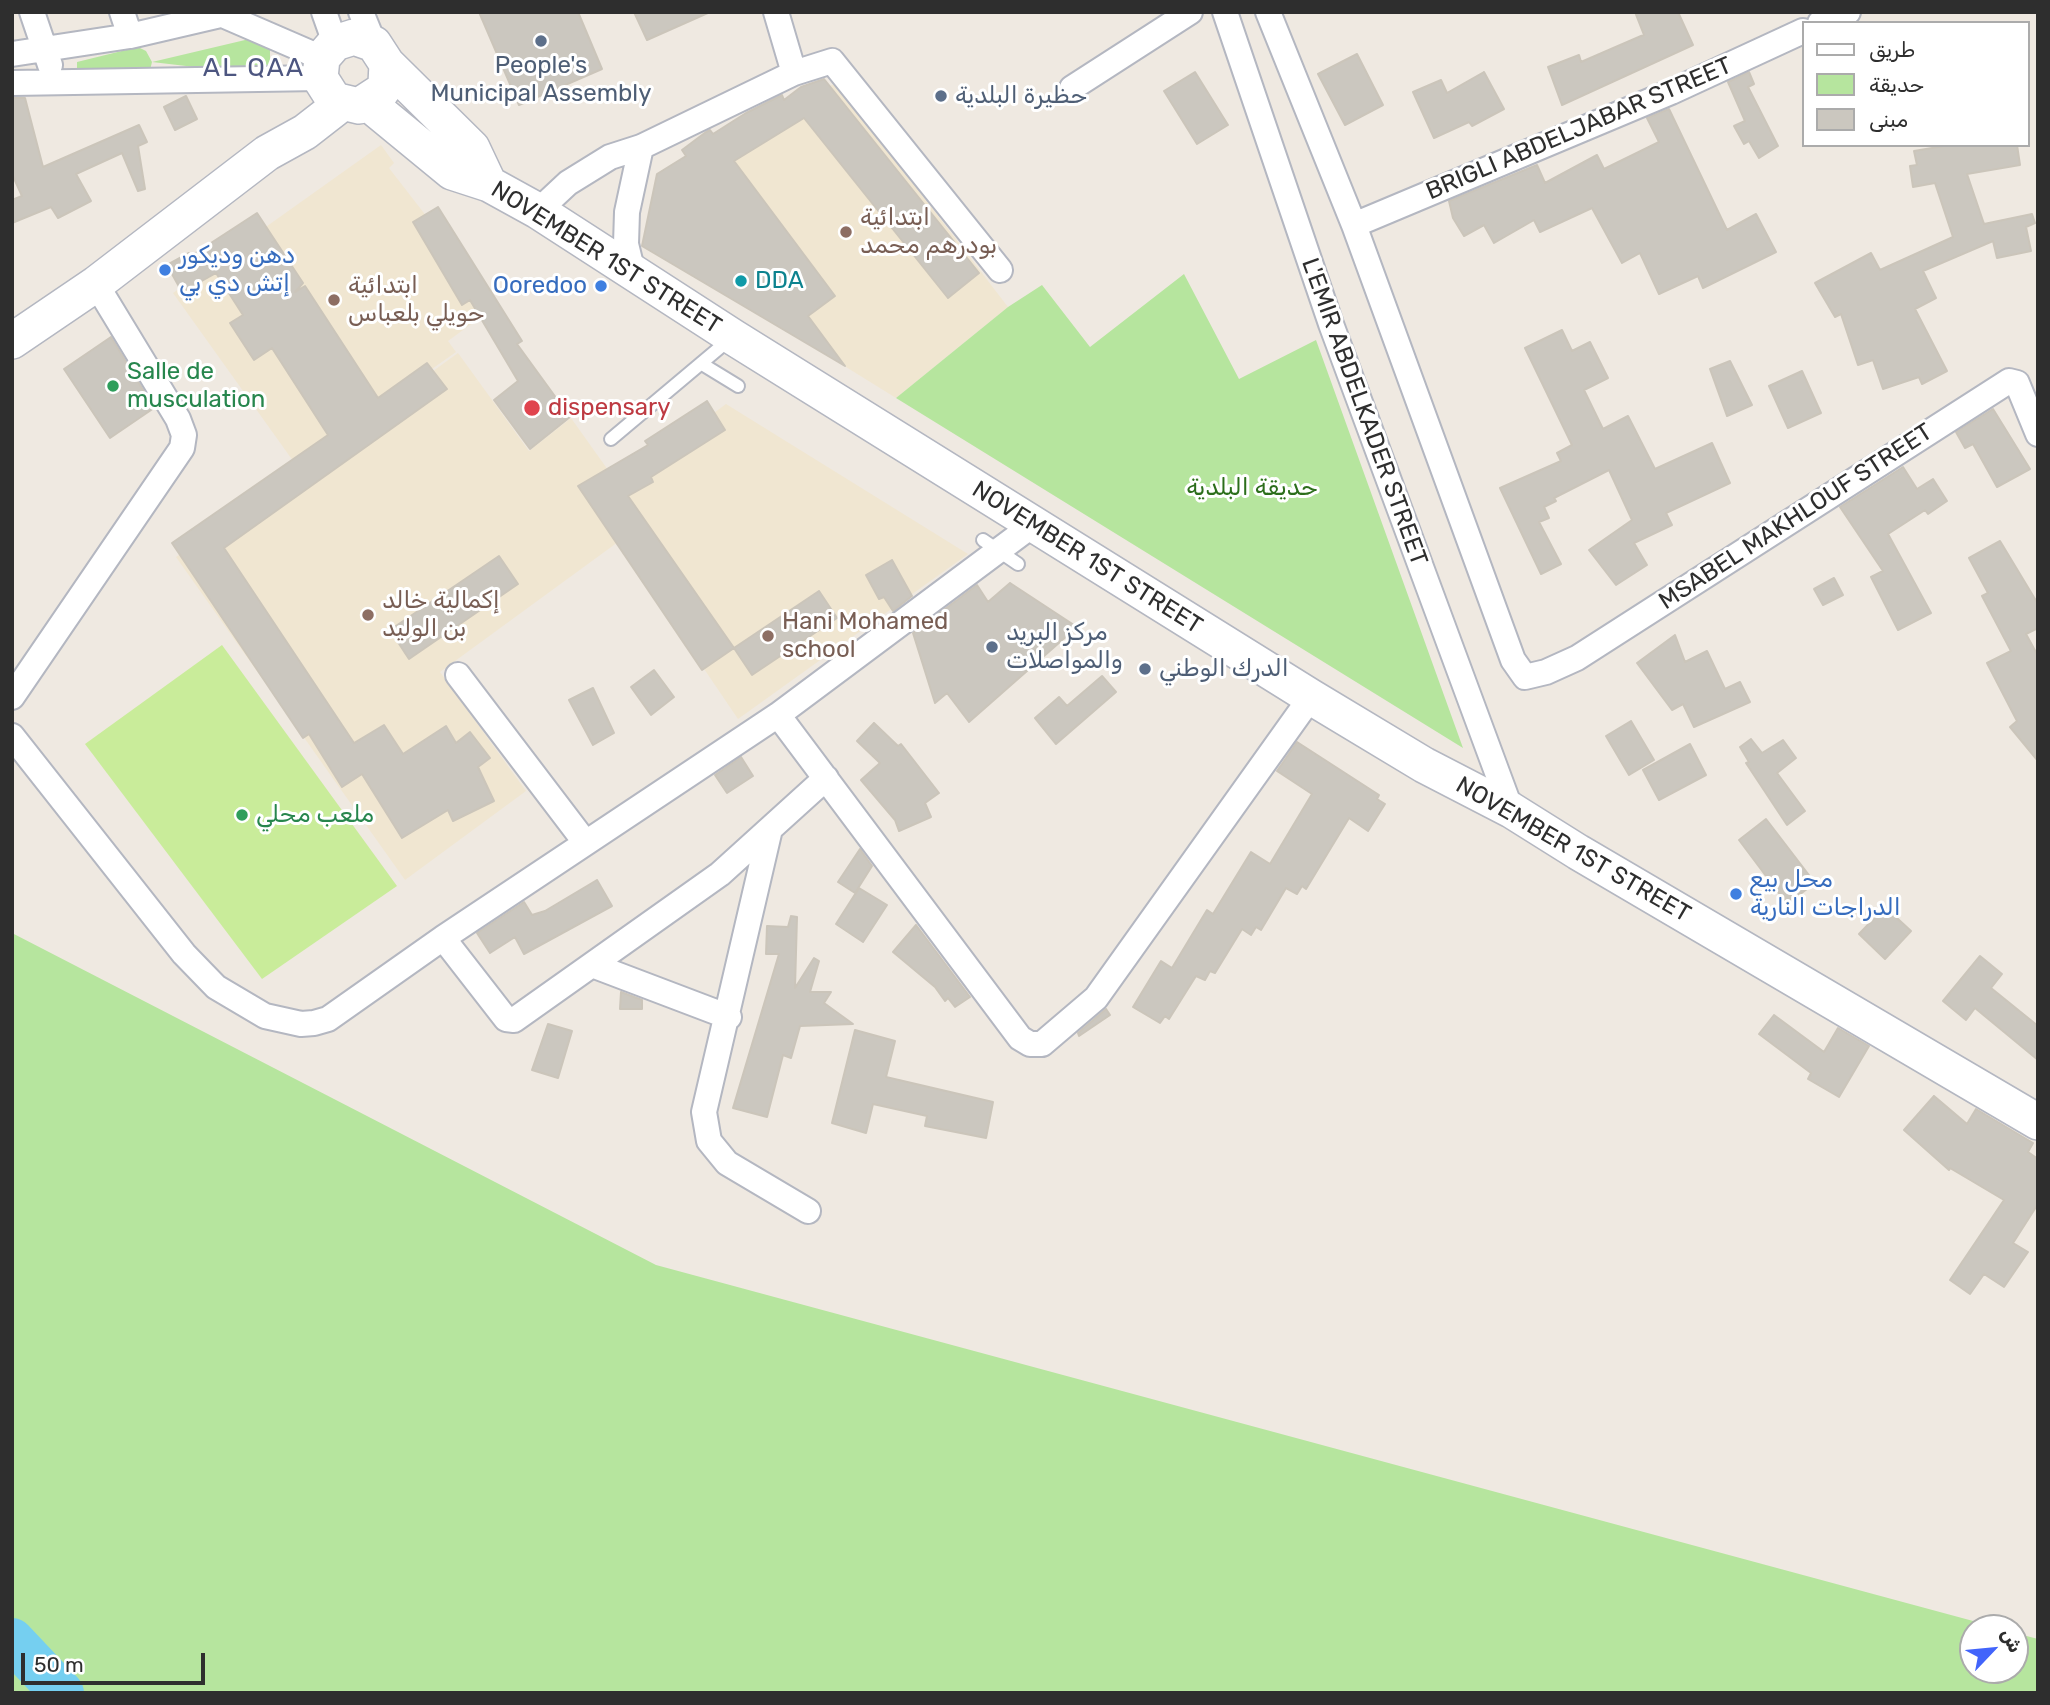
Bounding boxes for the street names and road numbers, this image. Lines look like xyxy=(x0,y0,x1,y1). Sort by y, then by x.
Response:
street label: BRIGLI ABDELJABAR STREET xyxy=(1422,51,1736,207)
street label: NOVEMBER 1ST STREET xyxy=(486,175,726,341)
street label: L'EMIR ABDELKADER STREET xyxy=(1295,254,1433,570)
street label: MSABEL MAKHLOUF STREET xyxy=(1654,418,1938,616)
street label: NOVEMBER 1ST STREET xyxy=(967,475,1207,641)
street label: NOVEMBER 1ST STREET xyxy=(1451,771,1695,929)

